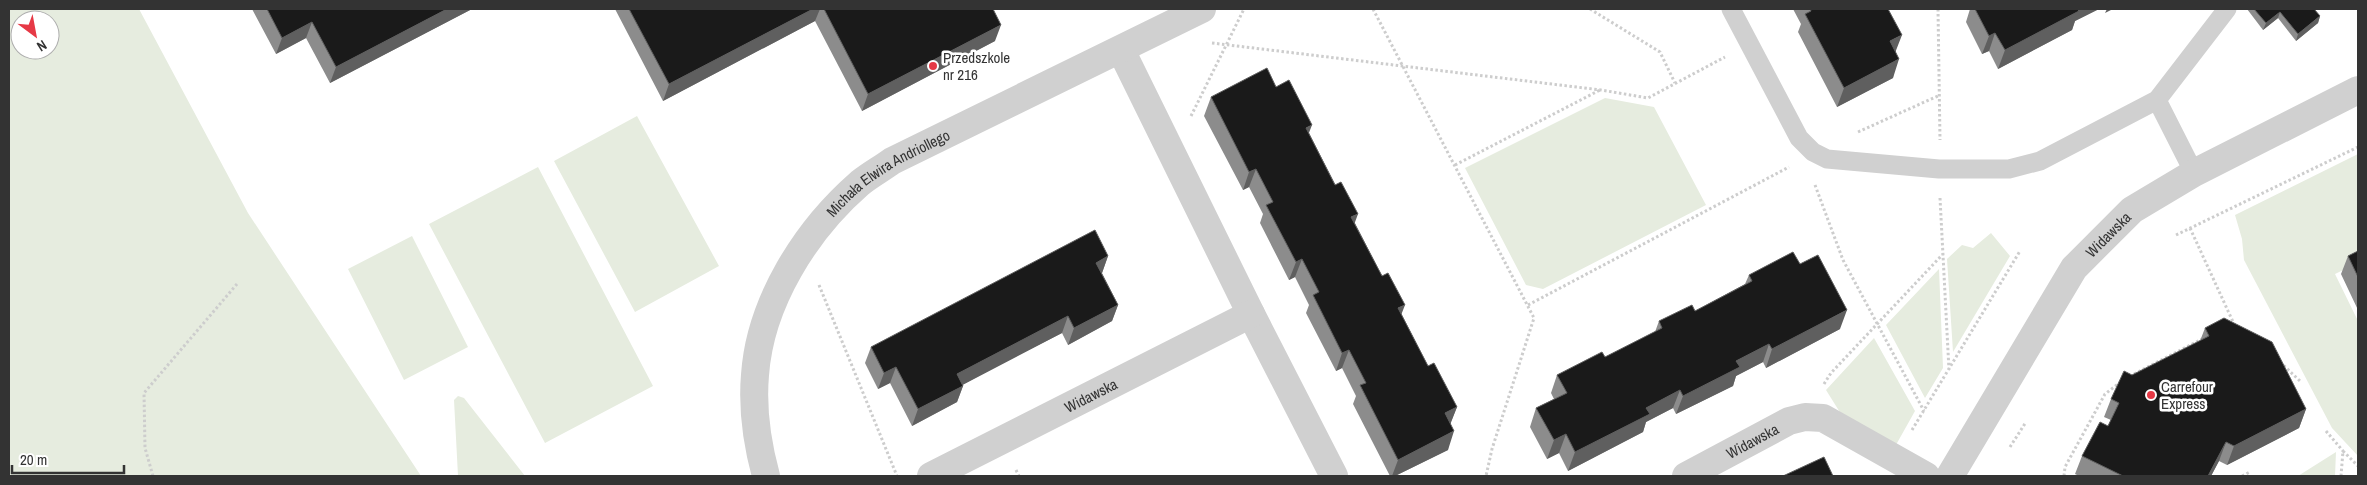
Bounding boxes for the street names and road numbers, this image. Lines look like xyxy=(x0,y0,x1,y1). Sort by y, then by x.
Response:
street label: Michała Elwira Andriollego xyxy=(821,124,953,221)
street label: Widawska xyxy=(2080,207,2135,262)
street label: Widawska xyxy=(1061,373,1121,417)
street label: Widawska xyxy=(1722,418,1782,463)

